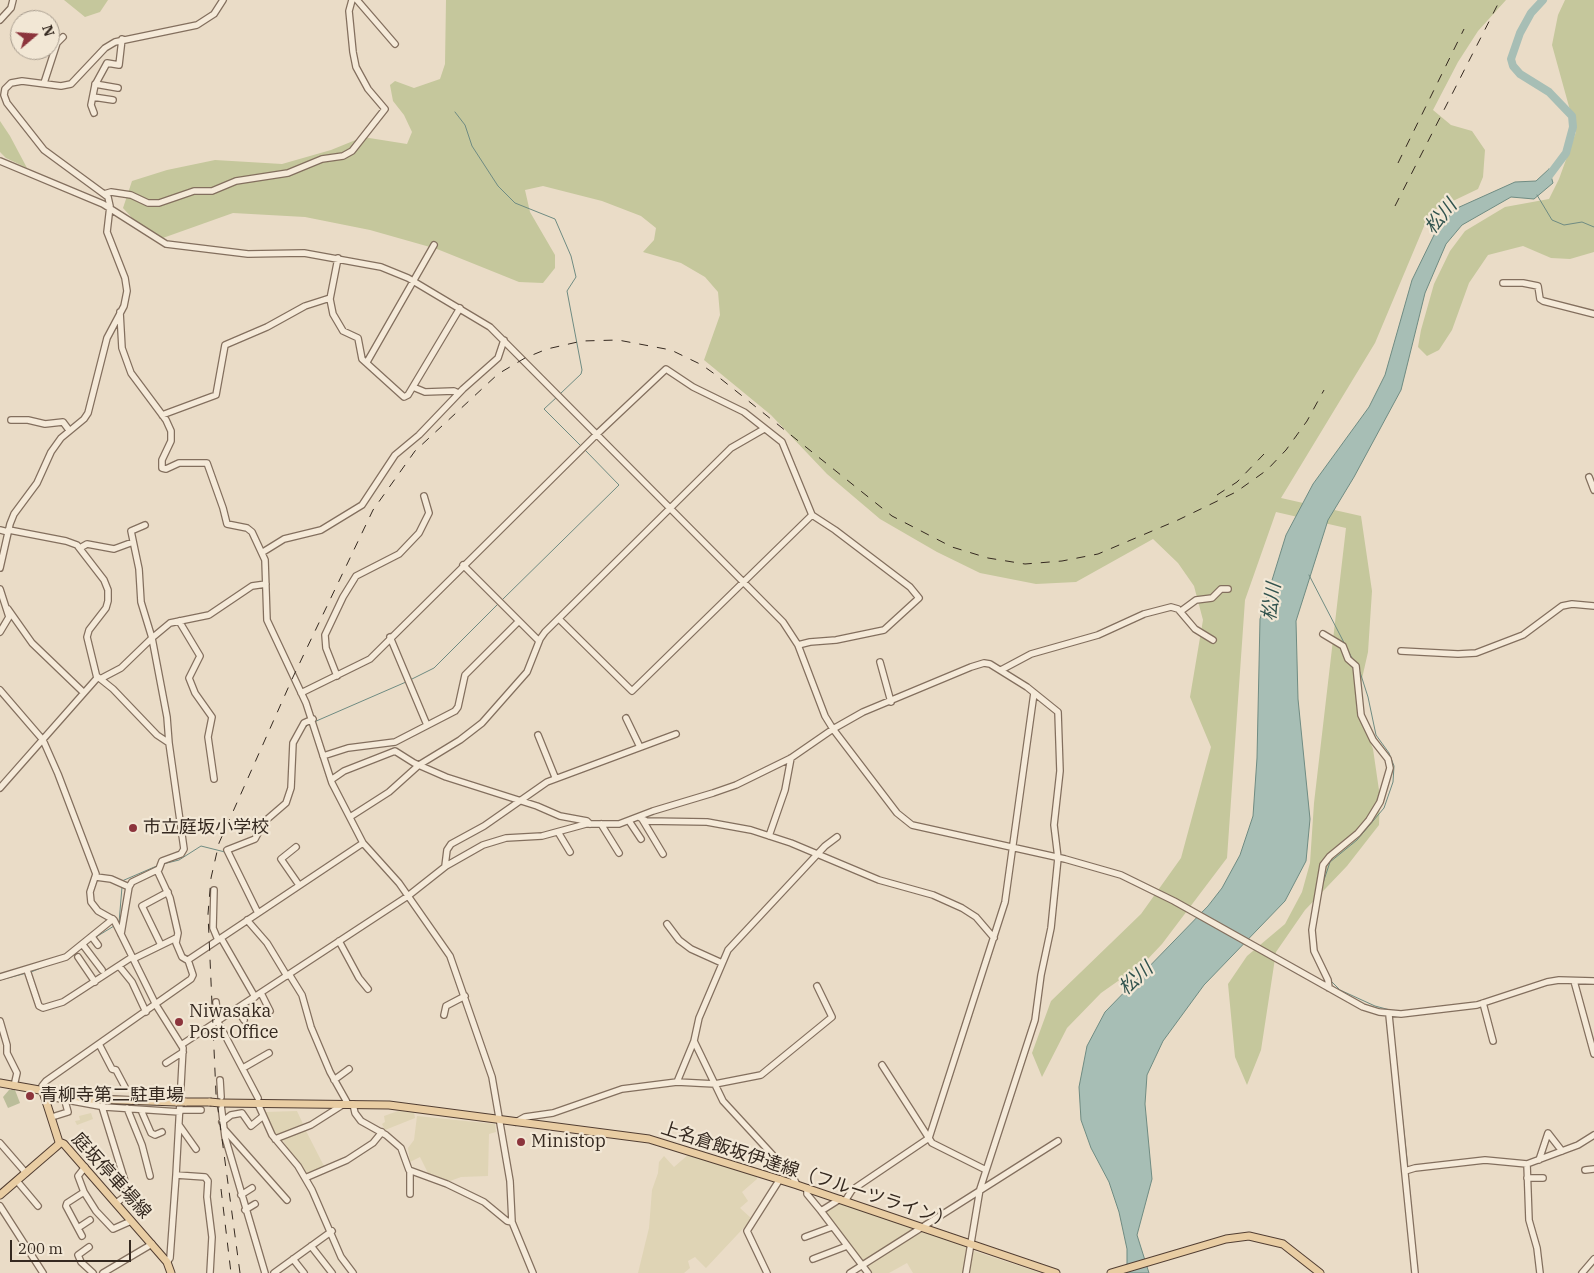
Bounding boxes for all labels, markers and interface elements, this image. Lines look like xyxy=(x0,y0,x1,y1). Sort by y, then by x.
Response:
north arrow xyxy=(10,10,60,60)
text: N xyxy=(38,23,59,39)
water label: 松川 xyxy=(1420,195,1462,239)
water label: 松川 xyxy=(1258,582,1286,622)
place label: 市立庭坂小学校 xyxy=(143,817,269,839)
marker: 市立庭坂小学校 xyxy=(127,822,139,834)
water label: 松川 xyxy=(1114,958,1158,1000)
place label: Niwasaka Post Office xyxy=(189,1001,278,1044)
marker: Niwasaka Post Office xyxy=(173,1016,185,1028)
place label: 青柳寺第二駐車場 xyxy=(40,1085,184,1107)
marker: 青柳寺第二駐車場 xyxy=(24,1090,36,1102)
street label: 上名倉飯坂伊達線（フルーツライン） xyxy=(658,1117,956,1233)
street label: 庭坂停車場線 xyxy=(67,1129,155,1223)
place label: Ministop xyxy=(531,1131,606,1153)
marker: Ministop xyxy=(515,1136,527,1148)
scale bar xyxy=(12,1230,134,1262)
text: 200 m xyxy=(18,1239,63,1258)

